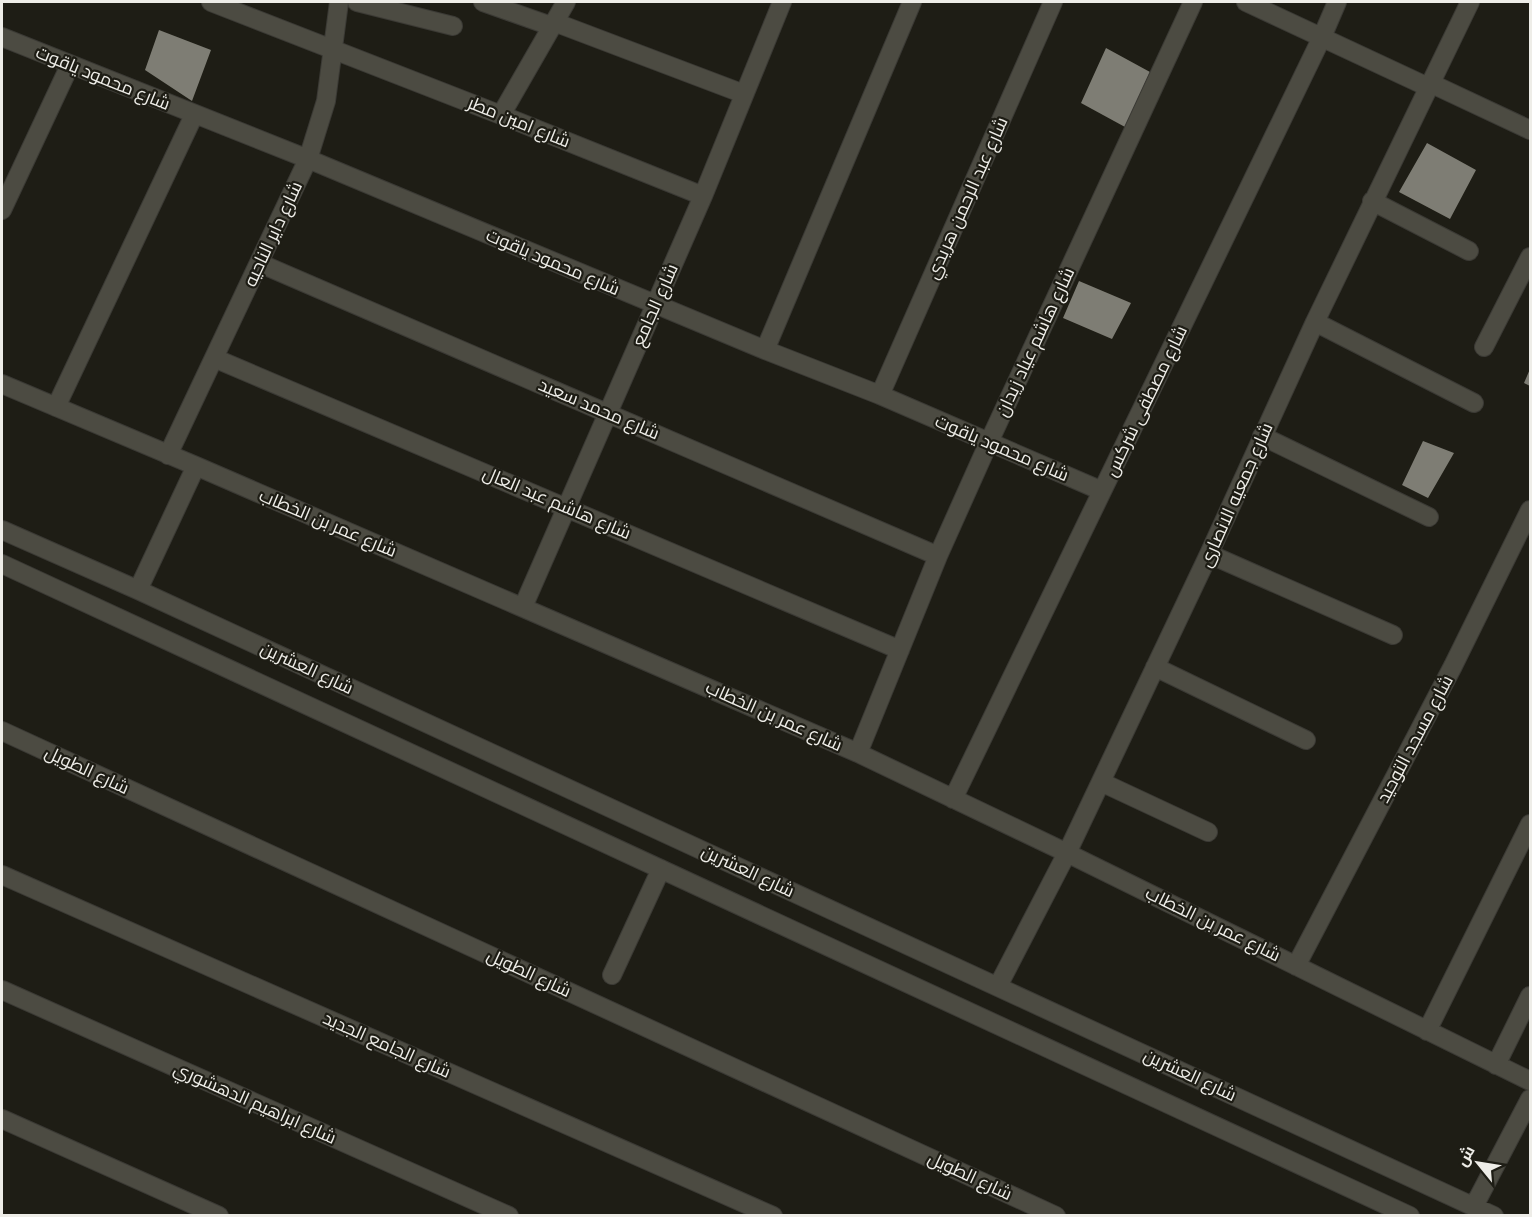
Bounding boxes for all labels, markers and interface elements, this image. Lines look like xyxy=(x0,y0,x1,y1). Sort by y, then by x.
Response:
street label: شارع محمود ياقوت xyxy=(32,41,173,116)
street label: شارع امين مطر xyxy=(463,91,573,153)
street label: شارع عبد الرحمن هريدي xyxy=(921,113,1015,284)
street label: شارع داير الناحيه xyxy=(239,178,308,291)
street label: شارع محمود ياقوت xyxy=(482,224,623,301)
street label: شارع الجامع xyxy=(627,260,684,350)
street label: شارع هاشم عياد زيدان xyxy=(991,264,1080,420)
street label: شارع مصطفى شركس xyxy=(1100,322,1193,481)
street label: شارع محمد سعيد xyxy=(535,374,663,445)
street label: شارع محمود ياقوت xyxy=(931,410,1072,487)
street label: شارع جمعيه الانصارى xyxy=(1194,419,1279,571)
street label: شارع هاشم عبد العال xyxy=(479,462,634,545)
street label: شارع عمر بن الخطاب xyxy=(255,484,400,563)
street label: شارع العشرين xyxy=(257,637,357,700)
street label: شارع مسجد التوحيد xyxy=(1372,671,1459,807)
street label: شارع عمر بن الخطاب xyxy=(702,676,846,757)
street label: شارع الطويل xyxy=(41,741,133,800)
street label: شارع العشرين xyxy=(698,840,798,903)
street label: شارع عمر بن الخطاب xyxy=(1141,882,1284,967)
street label: شارع الطويل xyxy=(483,944,575,1003)
street label: شارع الجامع الجديد xyxy=(319,1007,454,1084)
street label: شارع العشرين xyxy=(1140,1044,1240,1107)
street label: شارع ابراهيم الدهشوري xyxy=(169,1057,340,1152)
north arrow xyxy=(1448,1133,1508,1193)
text: ش xyxy=(1452,1142,1479,1169)
street label: شارع الطويل xyxy=(924,1147,1016,1206)

